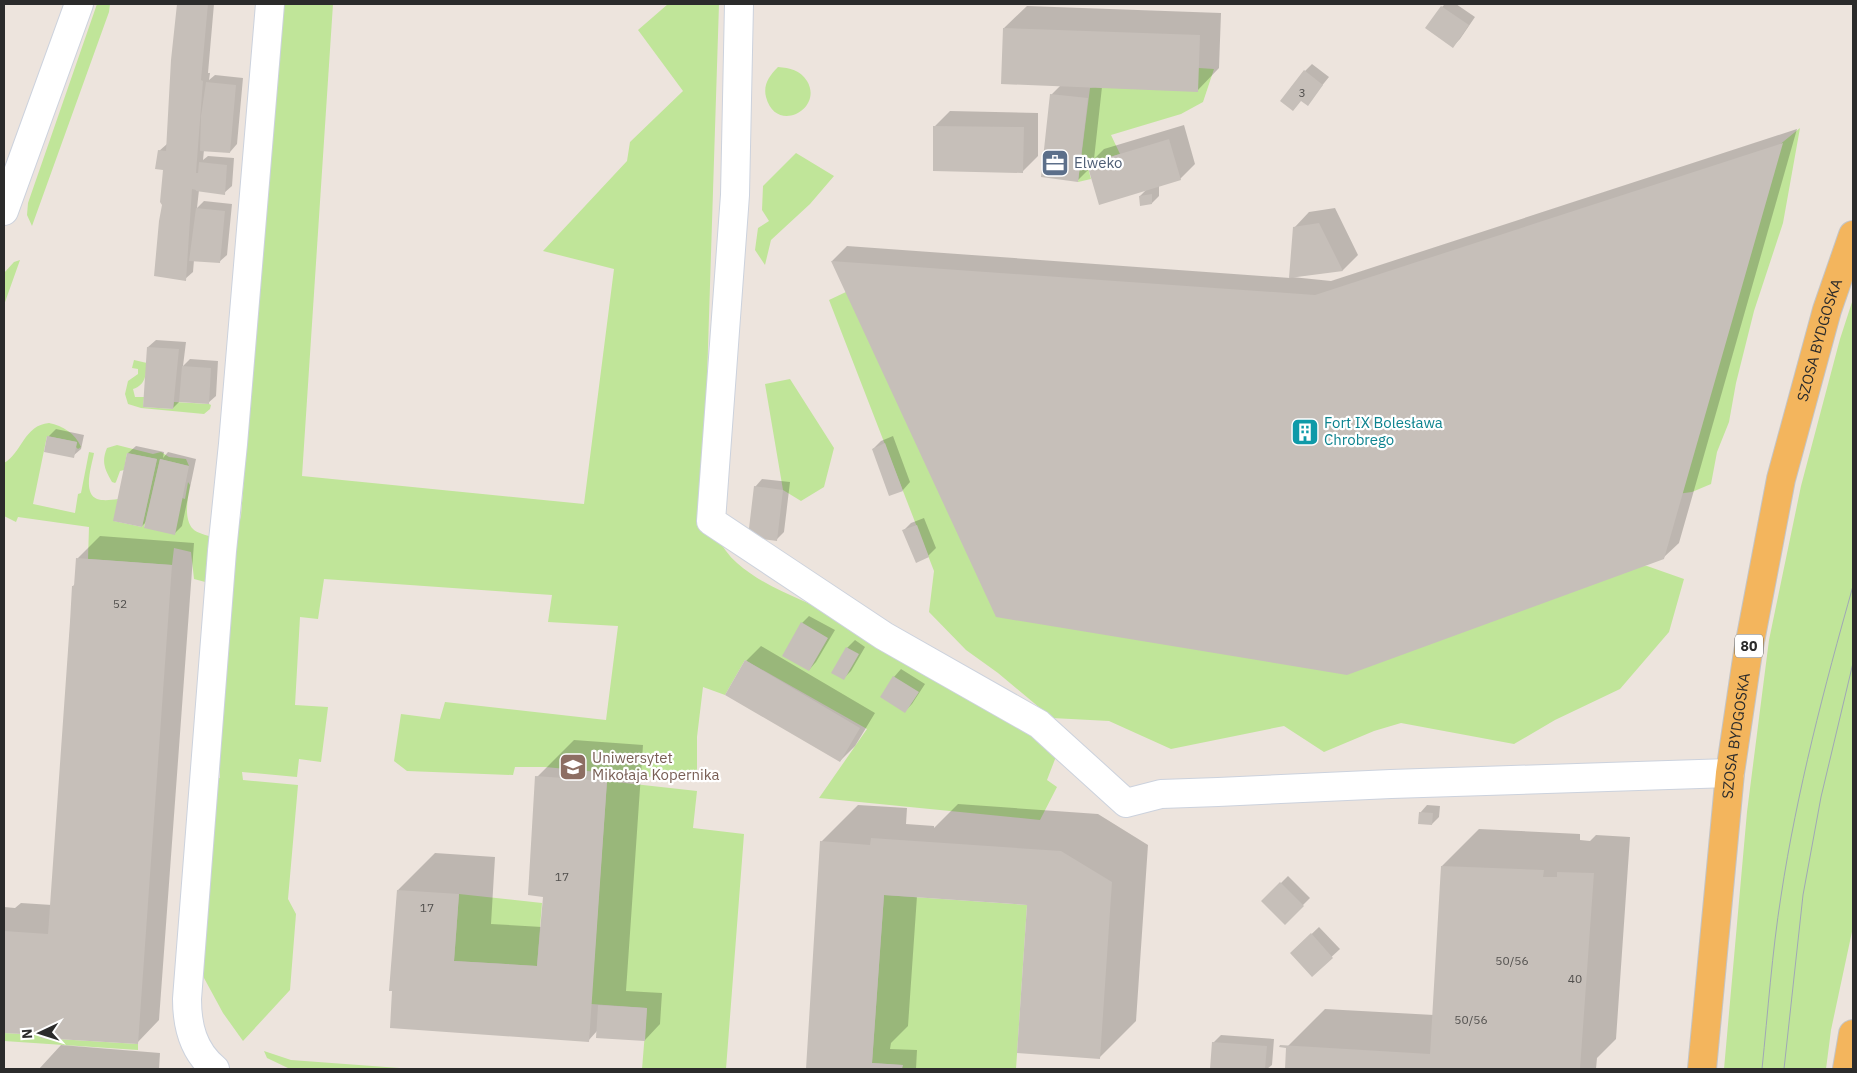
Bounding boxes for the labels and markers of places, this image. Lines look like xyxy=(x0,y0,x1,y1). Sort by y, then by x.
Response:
office icon: Elweko xyxy=(1040,148,1070,178)
place label: Elweko xyxy=(1074,153,1122,172)
place label: Fort IX Bolesława Chrobrego xyxy=(1324,413,1443,449)
building icon: Fort IX Bolesława Chrobrego xyxy=(1290,417,1320,447)
place label: Uniwersytet Mikołaja Kopernika xyxy=(592,748,720,784)
school or university icon: Uniwersytet Mikołaja Kopernika xyxy=(558,752,588,782)

